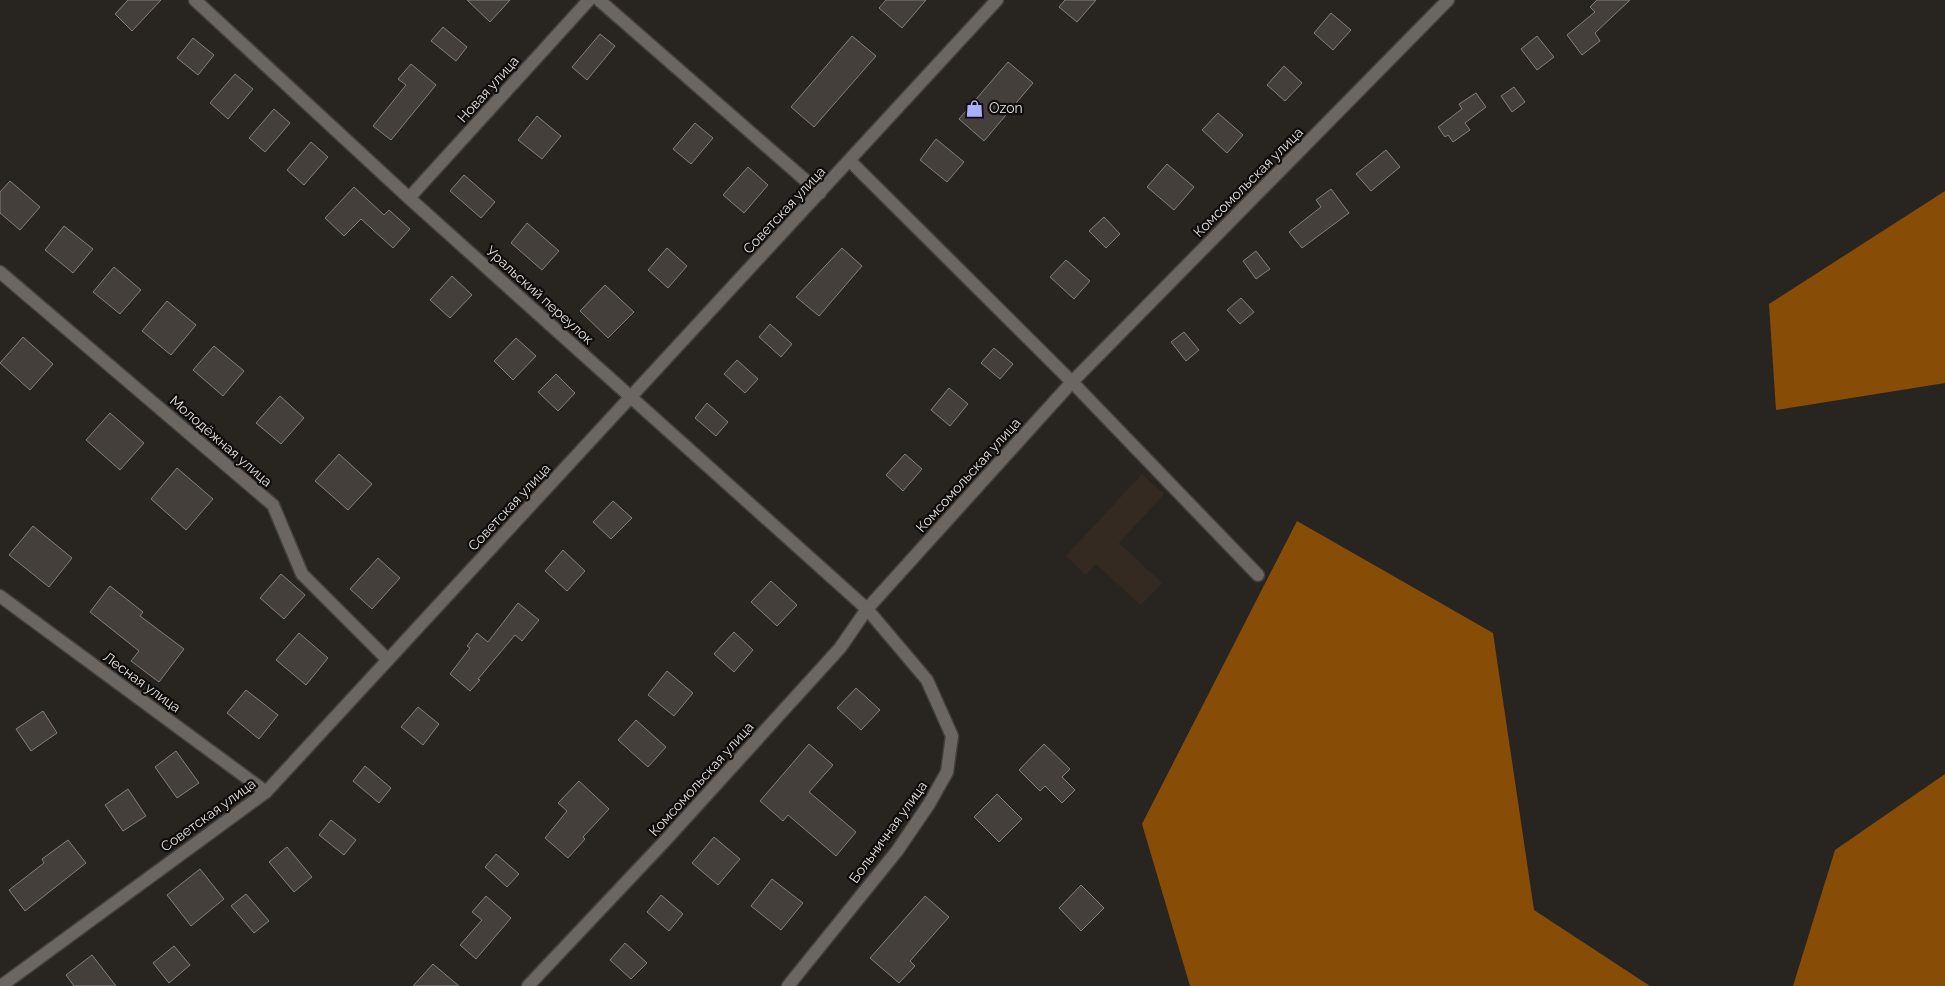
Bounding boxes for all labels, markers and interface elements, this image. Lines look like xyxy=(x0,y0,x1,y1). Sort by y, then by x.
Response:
street label: Новая улица xyxy=(454,53,522,125)
shop icon: Ozon xyxy=(965,98,985,118)
place label: Ozon xyxy=(989,100,1023,116)
street label: Комсомольская улица xyxy=(1190,124,1306,240)
street label: Советская улица xyxy=(740,163,828,257)
street label: Уральский переулок xyxy=(483,243,597,347)
street label: Молодёжная улица xyxy=(167,392,275,490)
street label: Комсомольская улица xyxy=(913,415,1023,535)
street label: Советская улица xyxy=(465,460,553,554)
street label: Лесная улица xyxy=(100,649,184,715)
street label: Комсомольская улица xyxy=(646,719,756,839)
street label: Советская улица xyxy=(158,775,258,855)
street label: Больничная улица xyxy=(846,778,930,886)

